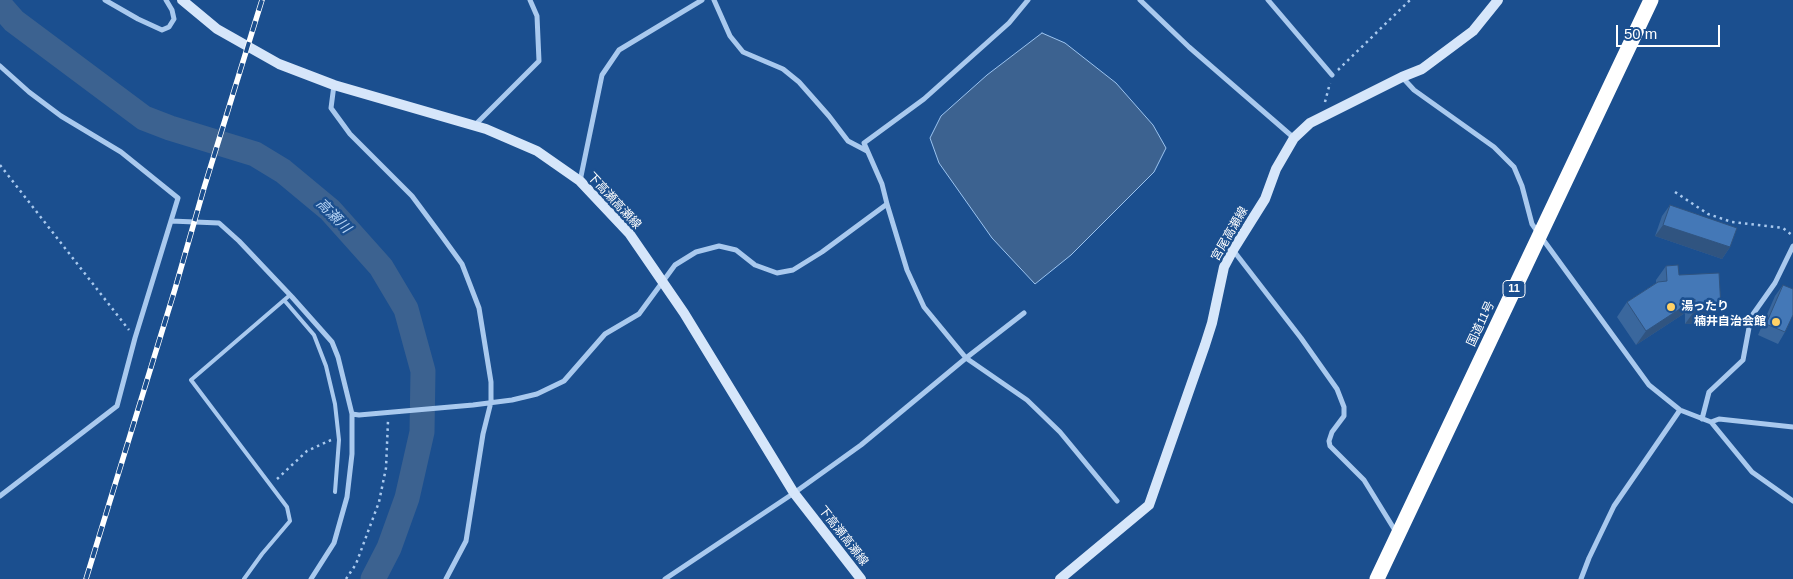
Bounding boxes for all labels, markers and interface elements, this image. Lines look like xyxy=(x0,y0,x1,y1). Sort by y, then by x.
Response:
scale bar xyxy=(1618,15,1722,47)
text: 50 m xyxy=(1624,25,1657,42)
street label: 下高瀬高瀬線 xyxy=(584,170,644,232)
water label: 高瀬川 xyxy=(312,195,354,237)
street label: 宮尾高瀬線 xyxy=(1209,204,1251,264)
road number: 11 xyxy=(1503,280,1525,298)
street label: 国道11号 xyxy=(1464,299,1498,349)
place label: 湯ったり xyxy=(1681,300,1729,314)
marker: 湯ったり xyxy=(1665,301,1677,313)
place label: 楠井自治会館 xyxy=(1694,315,1766,329)
marker: 楠井自治会館 xyxy=(1770,316,1782,328)
street label: 下高瀬高瀬線 xyxy=(815,503,871,569)

